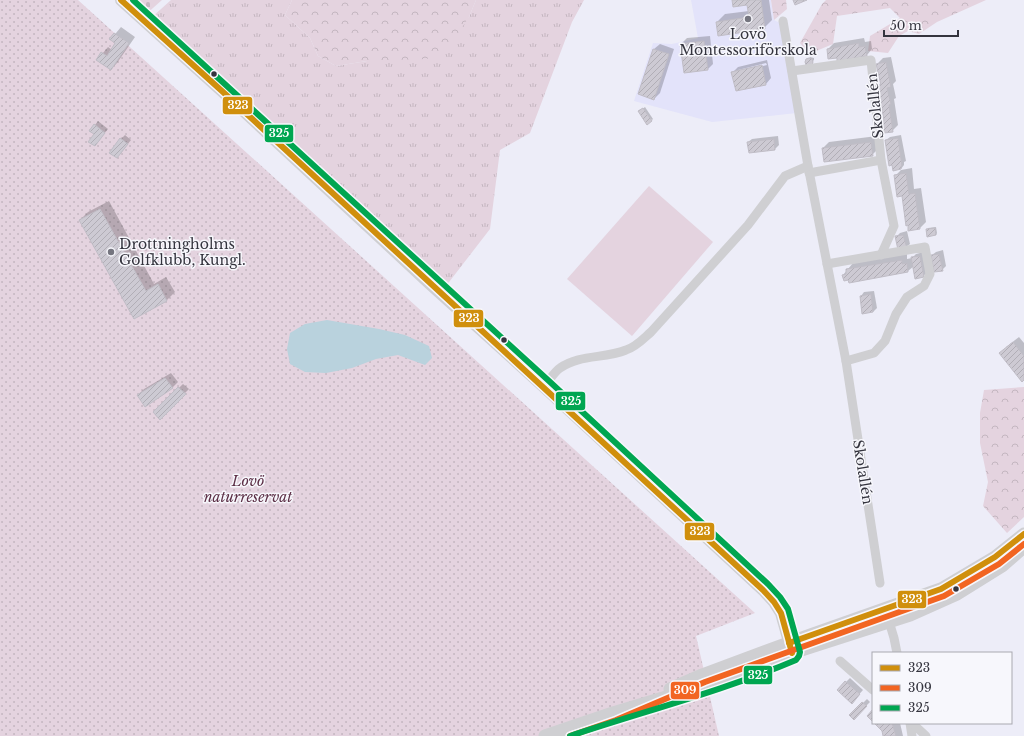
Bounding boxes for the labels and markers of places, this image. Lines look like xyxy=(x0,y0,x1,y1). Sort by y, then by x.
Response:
marker: Lovö Montessoriförskola xyxy=(743,14,753,24)
place label: Lovö Montessoriförskola xyxy=(679,25,817,59)
unlabelled marker xyxy=(209,69,219,79)
place label: Drottningholms Golfklubb, Kungl. xyxy=(119,235,246,269)
marker: Drottningholms Golfklubb, Kungl. xyxy=(106,247,116,257)
unlabelled marker xyxy=(499,335,509,345)
unlabelled marker xyxy=(951,584,961,594)

